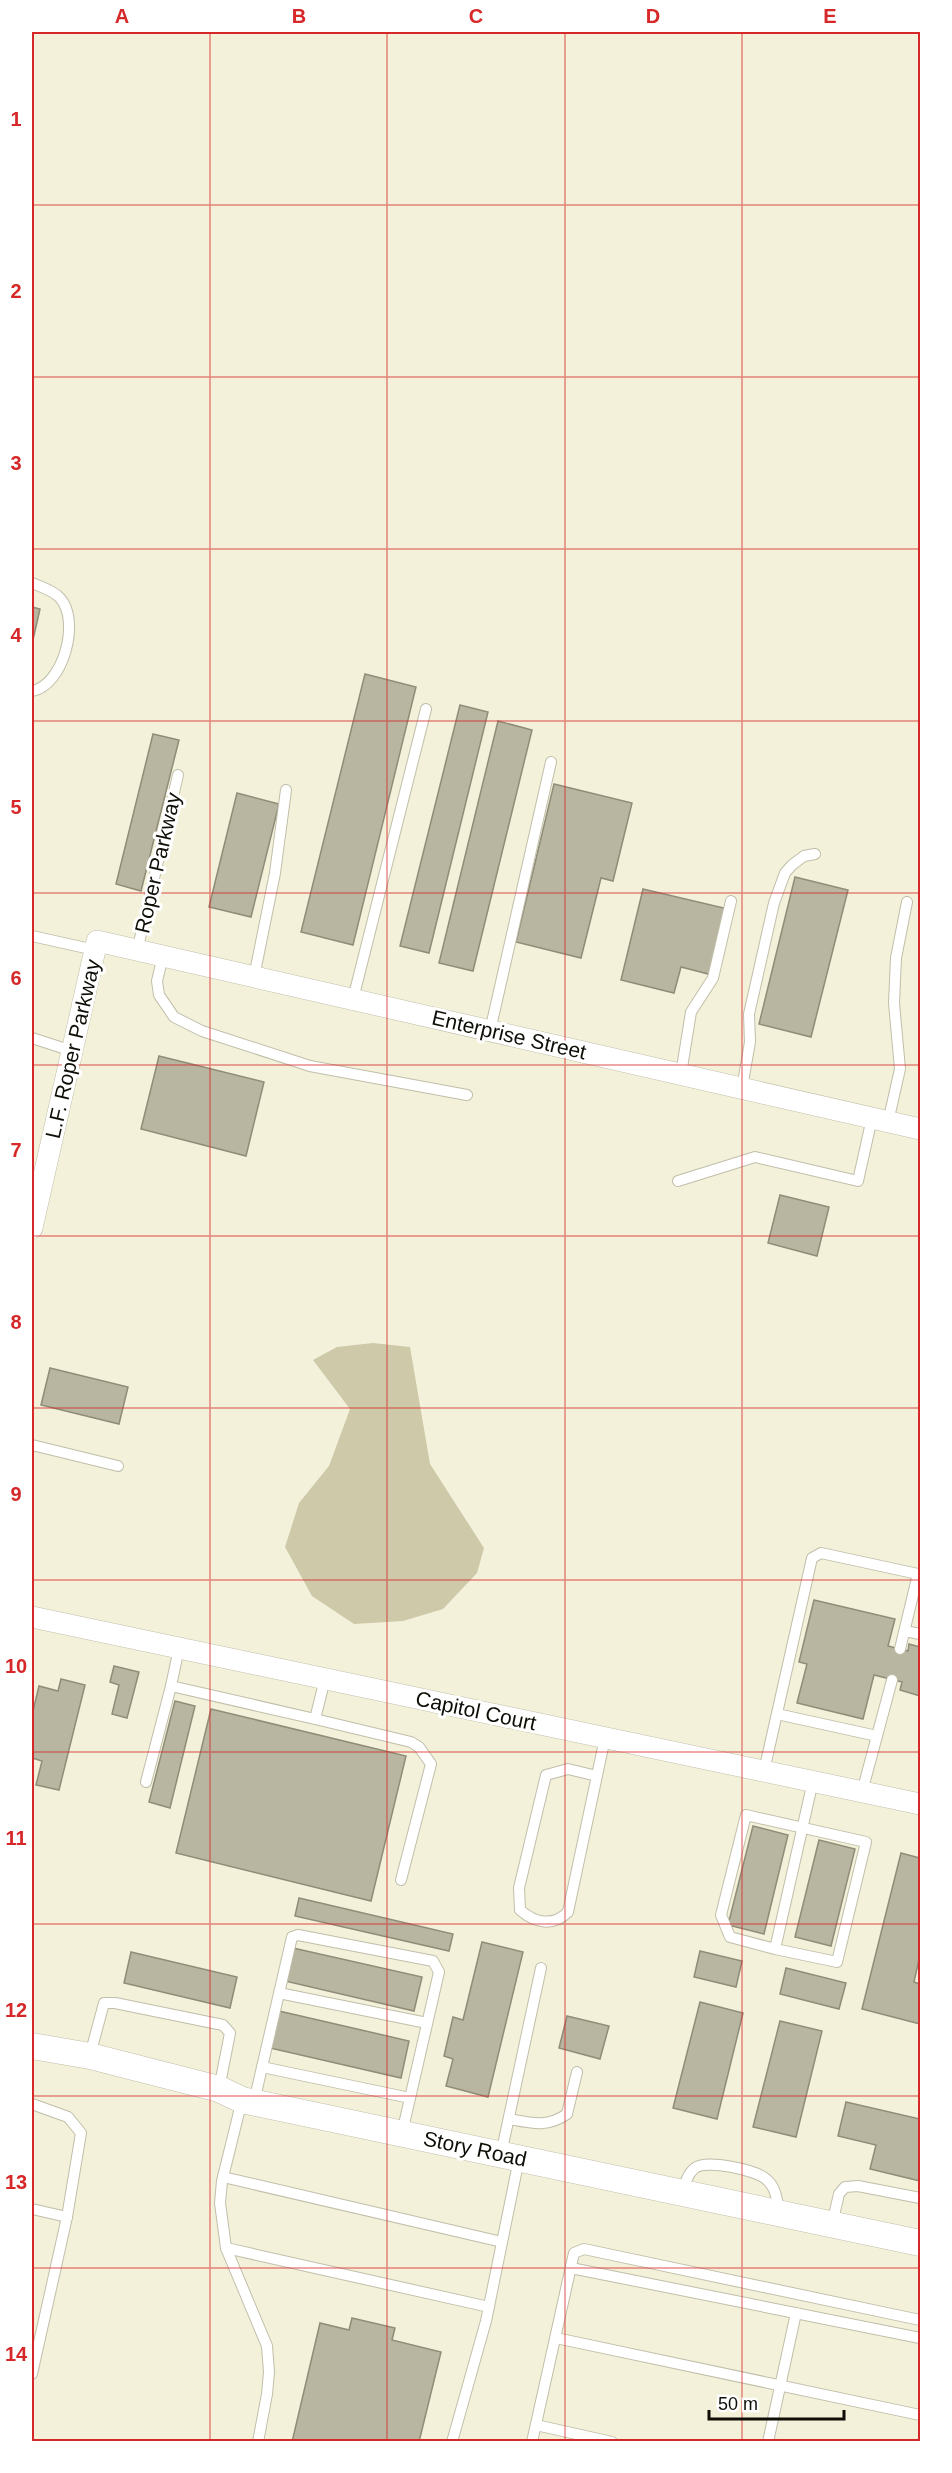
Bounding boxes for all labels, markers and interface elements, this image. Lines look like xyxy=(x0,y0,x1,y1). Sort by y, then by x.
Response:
text: A xyxy=(115,5,129,27)
text: B xyxy=(292,5,306,27)
text: C xyxy=(469,5,483,27)
text: D xyxy=(646,5,660,27)
text: E xyxy=(823,5,837,27)
text: 1 xyxy=(10,108,22,130)
text: 2 xyxy=(10,280,22,302)
text: 3 xyxy=(10,452,22,474)
text: 4 xyxy=(10,624,22,646)
street label: Roper Parkway xyxy=(130,790,185,935)
text: 5 xyxy=(10,796,22,818)
street label: L.F. Roper Parkway xyxy=(41,957,104,1141)
text: 6 xyxy=(10,967,22,989)
street label: Enterprise Street xyxy=(430,1006,589,1063)
text: 7 xyxy=(10,1139,22,1161)
text: 8 xyxy=(10,1311,22,1333)
text: 9 xyxy=(10,1483,22,1505)
text: 10 xyxy=(5,1655,27,1677)
street label: Capitol Court xyxy=(414,1687,539,1735)
text: 11 xyxy=(5,1827,27,1849)
text: 12 xyxy=(5,1999,27,2021)
street label: Story Road xyxy=(421,2126,529,2171)
text: 13 xyxy=(5,2171,27,2193)
text: 14 xyxy=(5,2343,28,2365)
scale bar xyxy=(709,2383,844,2421)
text: 50 m xyxy=(718,2394,758,2414)

